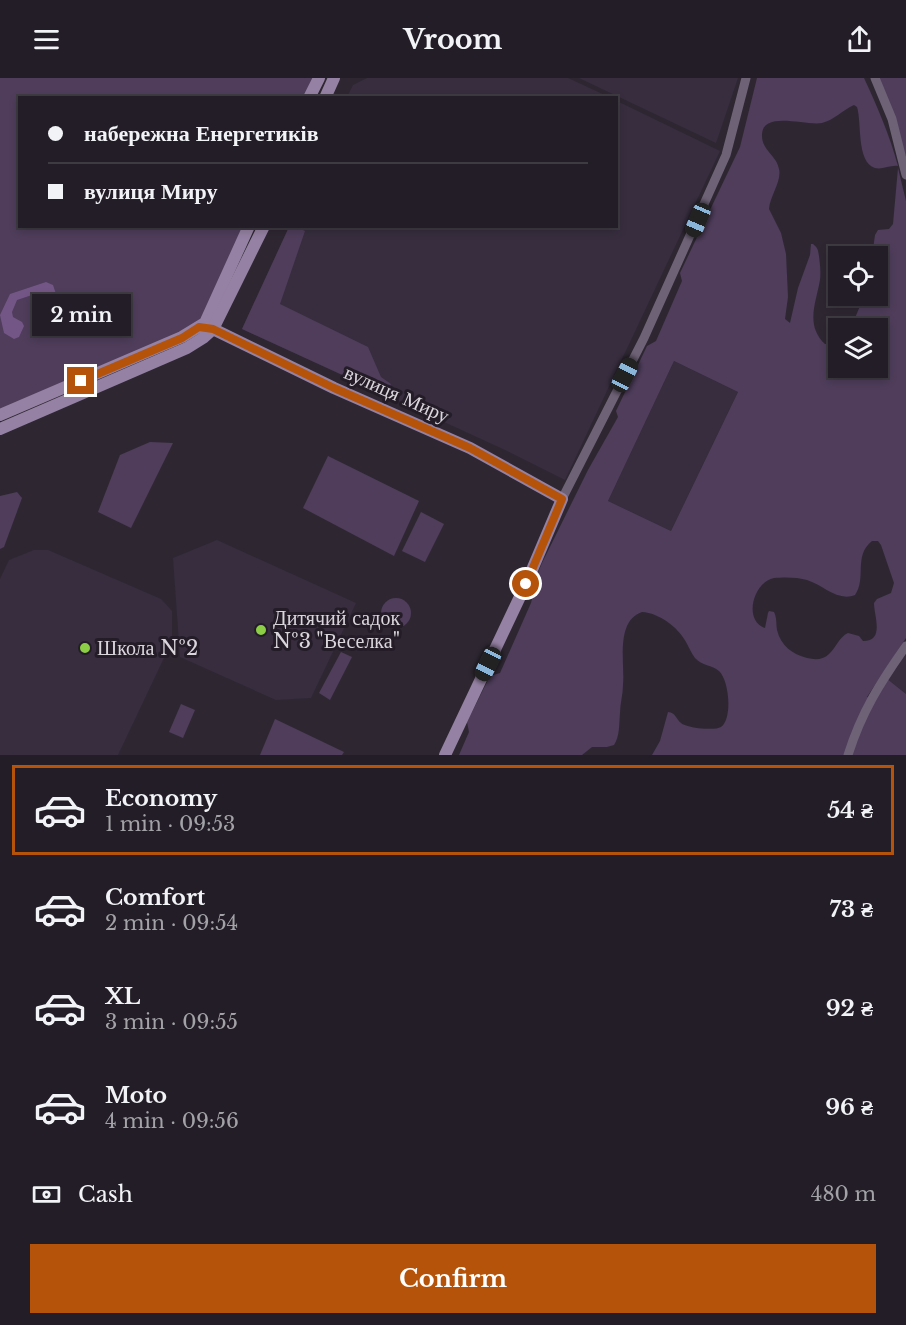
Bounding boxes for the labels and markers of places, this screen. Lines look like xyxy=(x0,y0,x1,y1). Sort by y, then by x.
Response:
place label: Дитячий садок №3 "Веселка" xyxy=(273,606,400,653)
marker: Дитячий садок №3 "Веселка" xyxy=(254,623,268,637)
place label: Школа №2 xyxy=(97,636,198,660)
marker: Школа №2 xyxy=(78,641,92,655)

